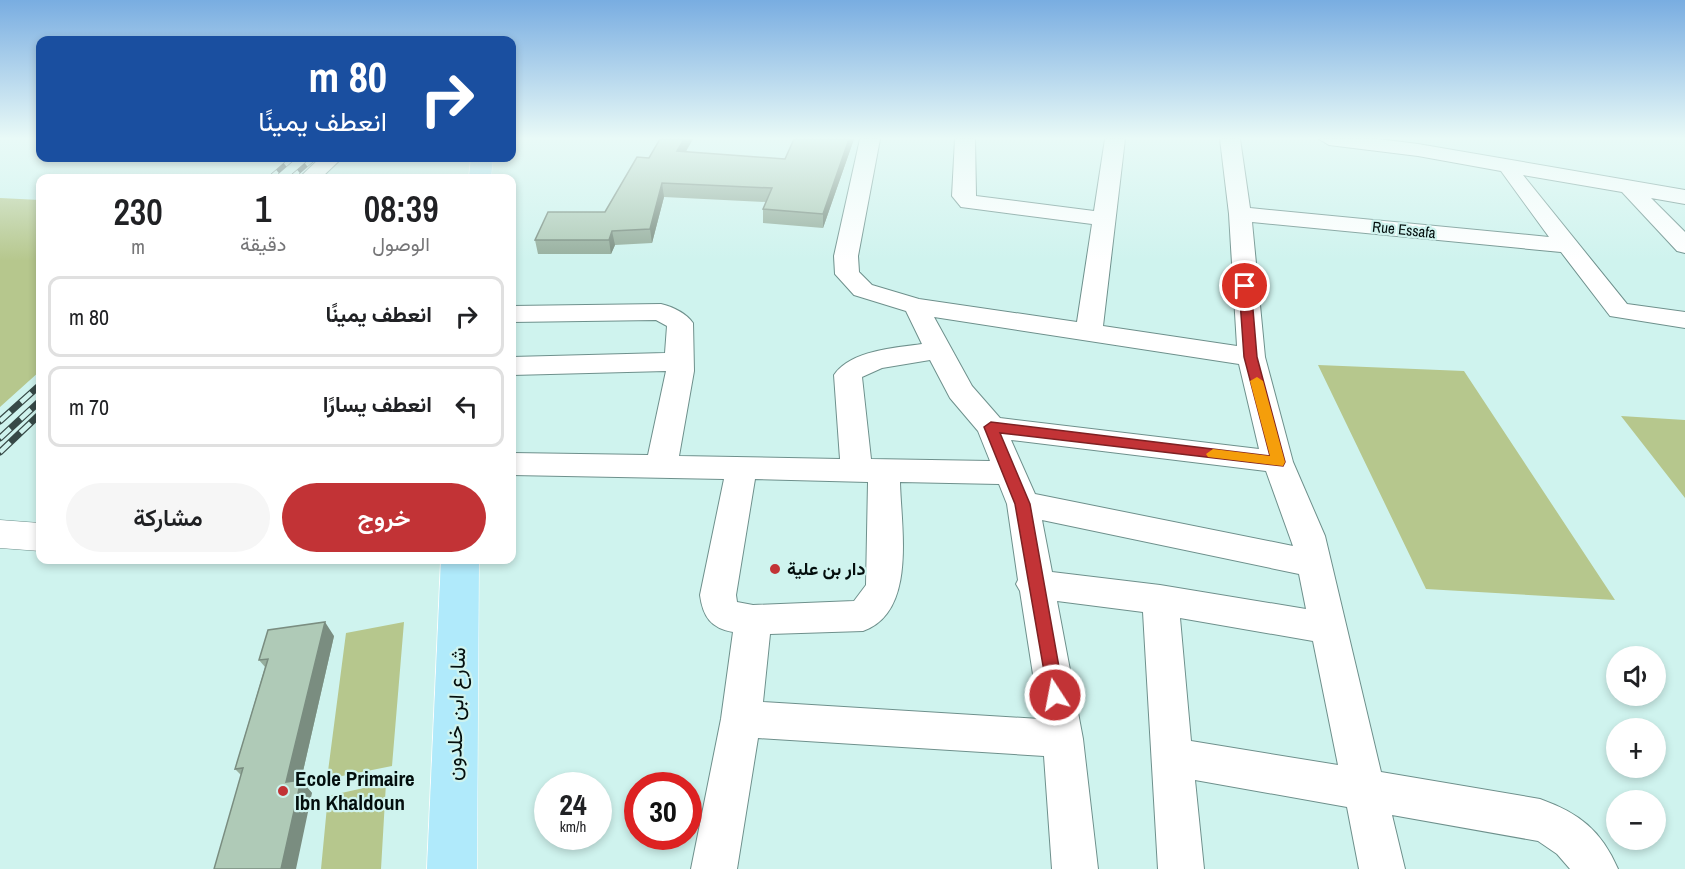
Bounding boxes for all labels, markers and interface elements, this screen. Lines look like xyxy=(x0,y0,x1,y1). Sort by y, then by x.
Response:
text: 80 m xyxy=(308,49,387,105)
icon: right xyxy=(408,60,486,138)
text: انعطف يمينًا xyxy=(258,103,387,139)
text: 1 xyxy=(255,185,271,233)
text: 08:39 xyxy=(364,185,439,233)
text: 230 xyxy=(113,188,163,236)
street label: Rue Essafa xyxy=(1371,216,1437,243)
text: دقيقة xyxy=(240,230,286,257)
text: الوصول xyxy=(372,230,430,257)
text: m xyxy=(131,233,145,260)
pin xyxy=(1219,260,1270,311)
icon: arrive xyxy=(1228,269,1261,302)
text: انعطف يمينًا xyxy=(326,299,432,329)
icon: right xyxy=(450,300,483,333)
text: 80 m xyxy=(69,302,109,332)
text: انعطف يسارًا xyxy=(323,389,432,419)
icon: left xyxy=(450,390,483,423)
text: 70 m xyxy=(69,392,109,422)
button: مشاركة xyxy=(66,483,270,552)
button: خروج xyxy=(282,483,486,552)
place label: دار بن علية xyxy=(787,556,865,581)
marker: دار بن علية xyxy=(768,562,782,576)
map controls xyxy=(1606,646,1666,850)
button: sound xyxy=(1606,646,1666,706)
street label: شارع ابن خلدون xyxy=(439,647,472,781)
position arrow xyxy=(1023,663,1087,727)
button: + xyxy=(1606,718,1666,778)
place label: Ecole Primaire Ibn Khaldoun xyxy=(295,764,415,817)
speed limit sign: 30 xyxy=(624,772,702,850)
marker: Ecole Primaire Ibn Khaldoun xyxy=(276,784,290,798)
text: 24 xyxy=(559,784,587,824)
button: − xyxy=(1606,790,1666,850)
text: km/h xyxy=(560,816,586,837)

